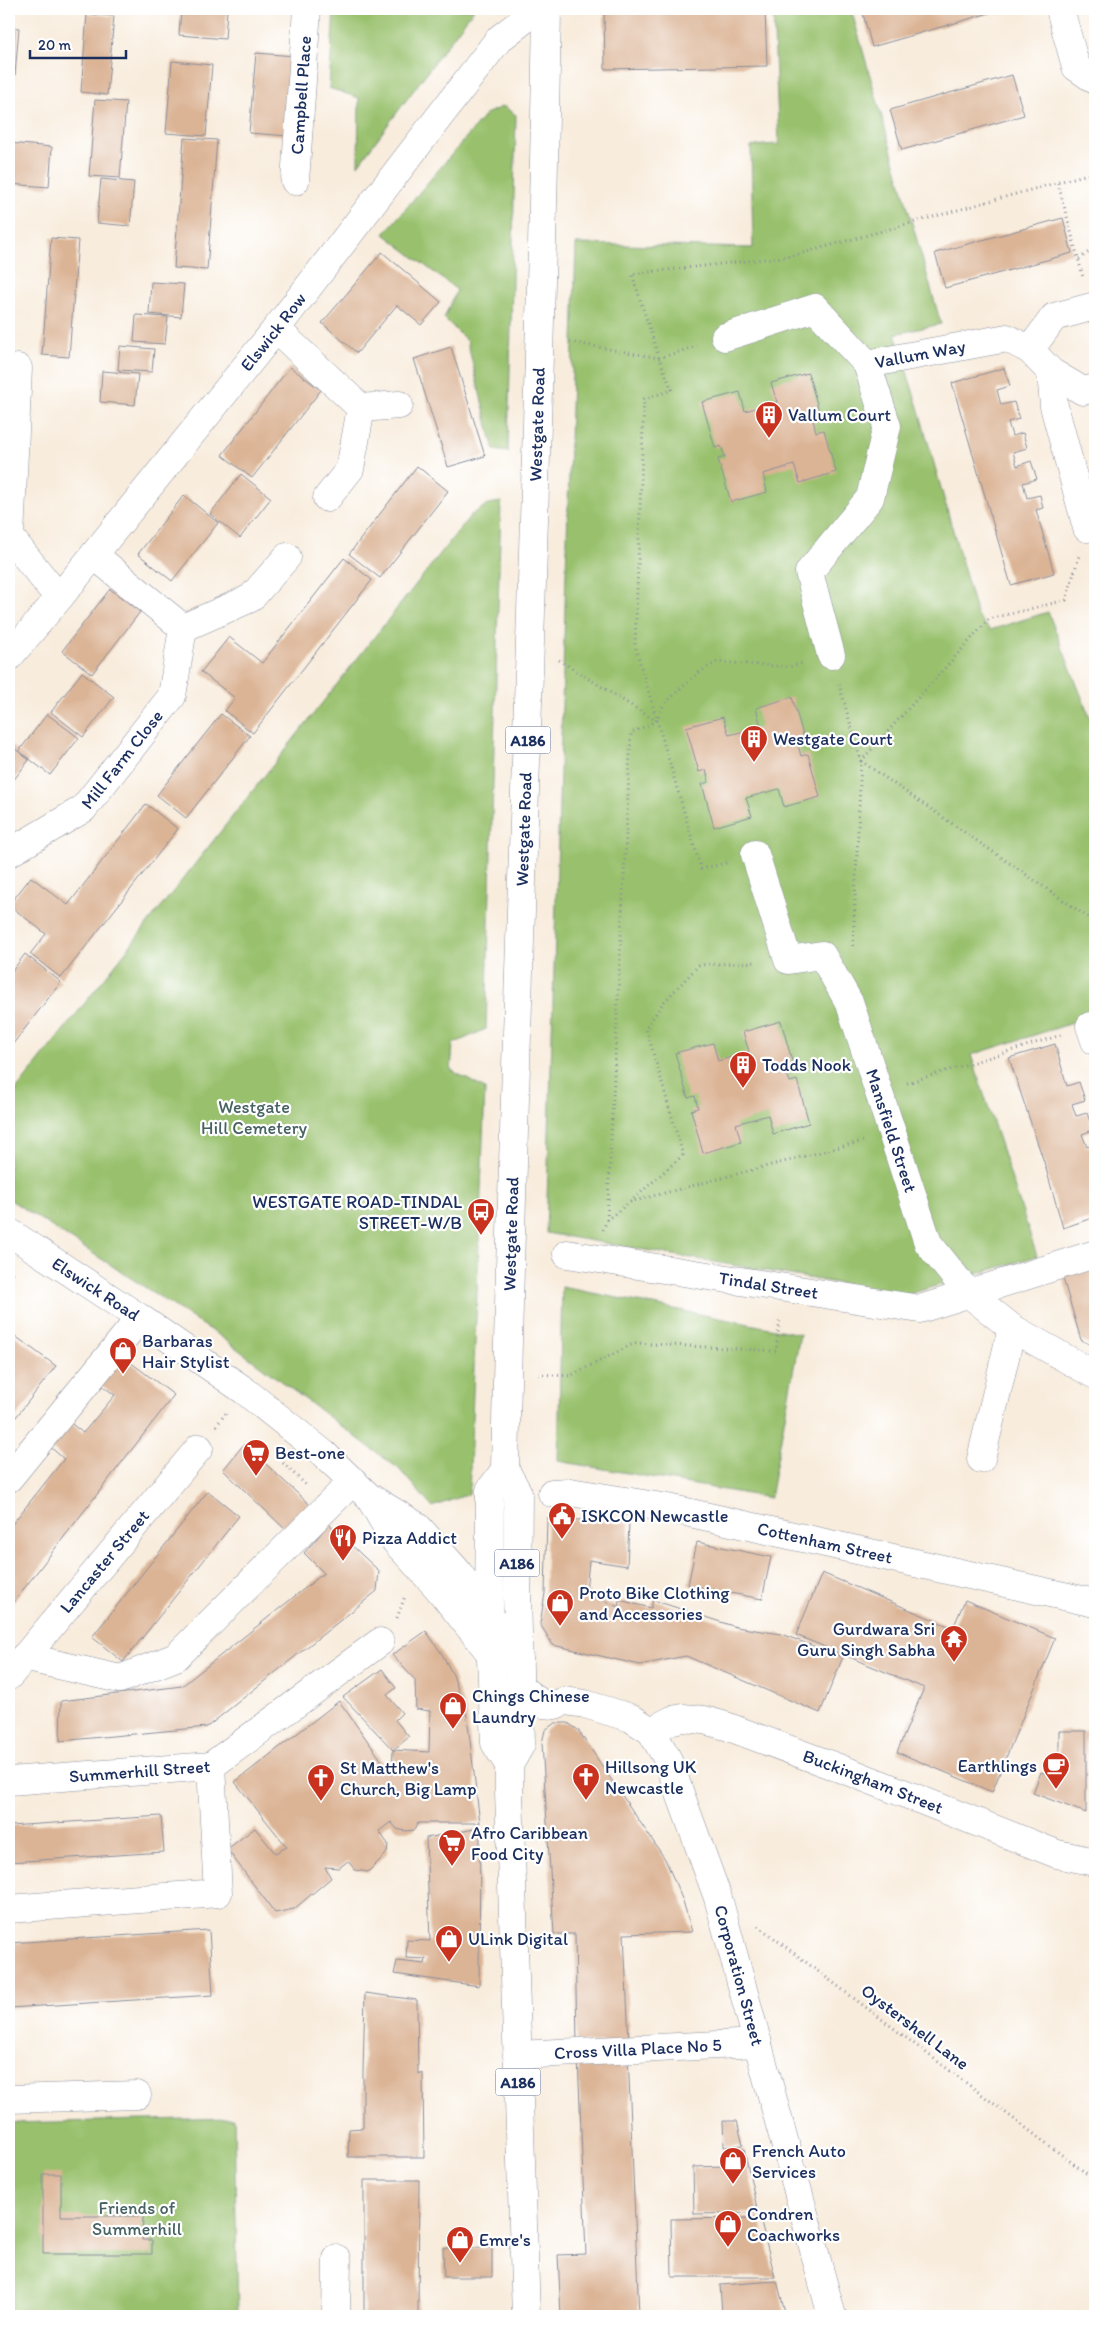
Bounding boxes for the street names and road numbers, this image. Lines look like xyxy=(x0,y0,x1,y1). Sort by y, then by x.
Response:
street label: Campbell Place xyxy=(286,35,316,155)
street label: Elswick Row xyxy=(235,288,311,376)
street label: Vallum Way xyxy=(873,335,968,373)
street label: Westgate Road xyxy=(524,367,550,482)
street label: Mill Farm Close xyxy=(76,706,168,814)
road number: A186 xyxy=(506,726,550,754)
street label: Westgate Road xyxy=(511,771,537,887)
street label: Mansfield Street xyxy=(861,1066,922,1195)
street label: Westgate Road xyxy=(498,1176,523,1291)
street label: Elswick Road xyxy=(48,1252,144,1326)
street label: Tindal Street xyxy=(717,1267,820,1304)
street label: Lancaster Street xyxy=(55,1505,154,1618)
street label: Cottenham Street xyxy=(755,1517,895,1569)
road number: A186 xyxy=(494,1550,540,1576)
street label: Buckingham Street xyxy=(800,1745,947,1819)
street label: Summerhill Street xyxy=(68,1755,211,1788)
street label: Corporation Street xyxy=(709,1902,769,2048)
street label: Oystershell Lane xyxy=(857,1979,973,2075)
street label: Cross Villa Place No 5 xyxy=(554,2034,722,2064)
road number: A186 xyxy=(496,2068,540,2096)

